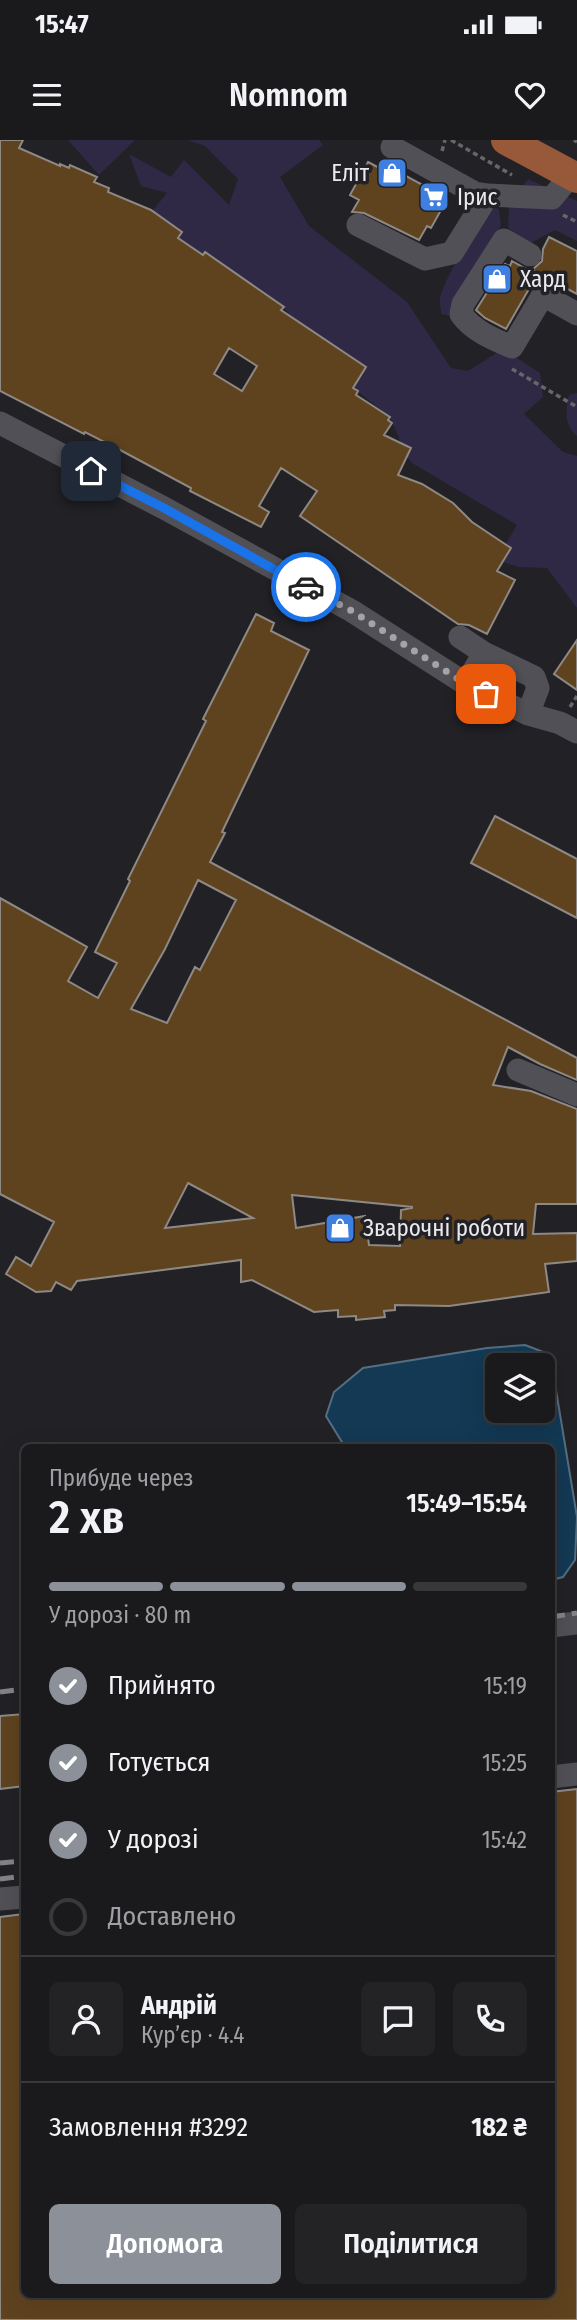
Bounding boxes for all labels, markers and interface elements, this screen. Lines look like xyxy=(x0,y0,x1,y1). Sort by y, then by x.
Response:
text: 15:47 xyxy=(35,9,88,40)
icon: menu xyxy=(28,76,66,114)
text: Nomnom xyxy=(229,76,348,114)
icon: heart xyxy=(511,76,549,114)
shop icon: Еліт xyxy=(375,156,409,190)
place label: Еліт xyxy=(331,159,370,187)
supermarket icon: Ірис xyxy=(417,180,451,214)
place label: Ірис xyxy=(457,183,498,211)
shop icon: Хард xyxy=(480,262,514,296)
place label: Хард xyxy=(520,265,566,293)
pin xyxy=(61,441,121,501)
icon: home xyxy=(72,452,110,490)
courier xyxy=(271,552,341,622)
icon: car xyxy=(287,568,325,606)
pin xyxy=(456,664,516,724)
icon: bag xyxy=(467,675,505,713)
shop icon: Зварочні роботи xyxy=(323,1211,357,1245)
place label: Зварочні роботи xyxy=(363,1214,525,1242)
map controls xyxy=(485,1353,555,1423)
button: layers xyxy=(485,1353,555,1423)
text: Прибуде через xyxy=(49,1464,194,1492)
text: 15:49–15:54 xyxy=(406,1488,527,1519)
text: 2 хв xyxy=(49,1490,125,1545)
text: У дорозі · 80 m xyxy=(49,1601,191,1629)
icon: check xyxy=(49,1667,87,1705)
text: Прийнято xyxy=(108,1670,216,1701)
text: 15:19 xyxy=(483,1672,527,1700)
icon: check xyxy=(49,1744,87,1782)
text: Готується xyxy=(108,1747,210,1778)
text: 15:25 xyxy=(482,1749,527,1777)
icon: check xyxy=(49,1821,87,1859)
text: У дорозі xyxy=(108,1824,198,1855)
text: 15:42 xyxy=(482,1826,527,1854)
text: Доставлено xyxy=(108,1901,236,1932)
button: person xyxy=(49,1982,123,2056)
button: chat xyxy=(361,1982,435,2056)
button: phone xyxy=(453,1982,527,2056)
text: Андрій xyxy=(141,1990,217,2021)
text: Кур’єр · 4.4 xyxy=(141,2021,244,2049)
text: Замовлення #3292 xyxy=(49,2112,248,2143)
text: 182 ₴ xyxy=(471,2112,527,2143)
button: Допомога xyxy=(49,2204,281,2284)
button: Поділитися xyxy=(295,2204,527,2284)

